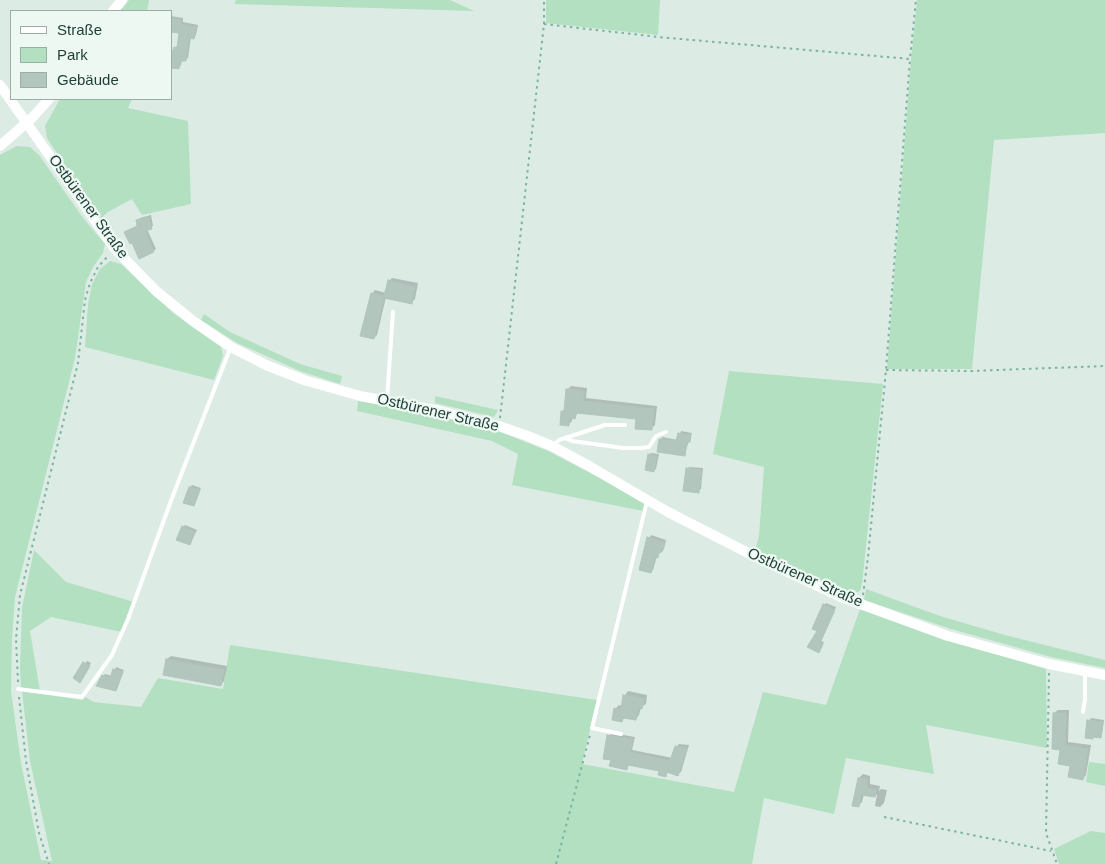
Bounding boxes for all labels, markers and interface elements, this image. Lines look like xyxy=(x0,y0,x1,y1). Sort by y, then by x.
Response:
legend xyxy=(10,10,172,100)
text: Straße xyxy=(57,21,102,38)
text: Park xyxy=(57,46,88,63)
text: Gebäude xyxy=(57,71,119,88)
street label: Ostbürener Straße xyxy=(44,151,132,263)
street label: Ostbürener Straße xyxy=(375,390,501,436)
street label: Ostbürener Straße xyxy=(745,545,865,611)

